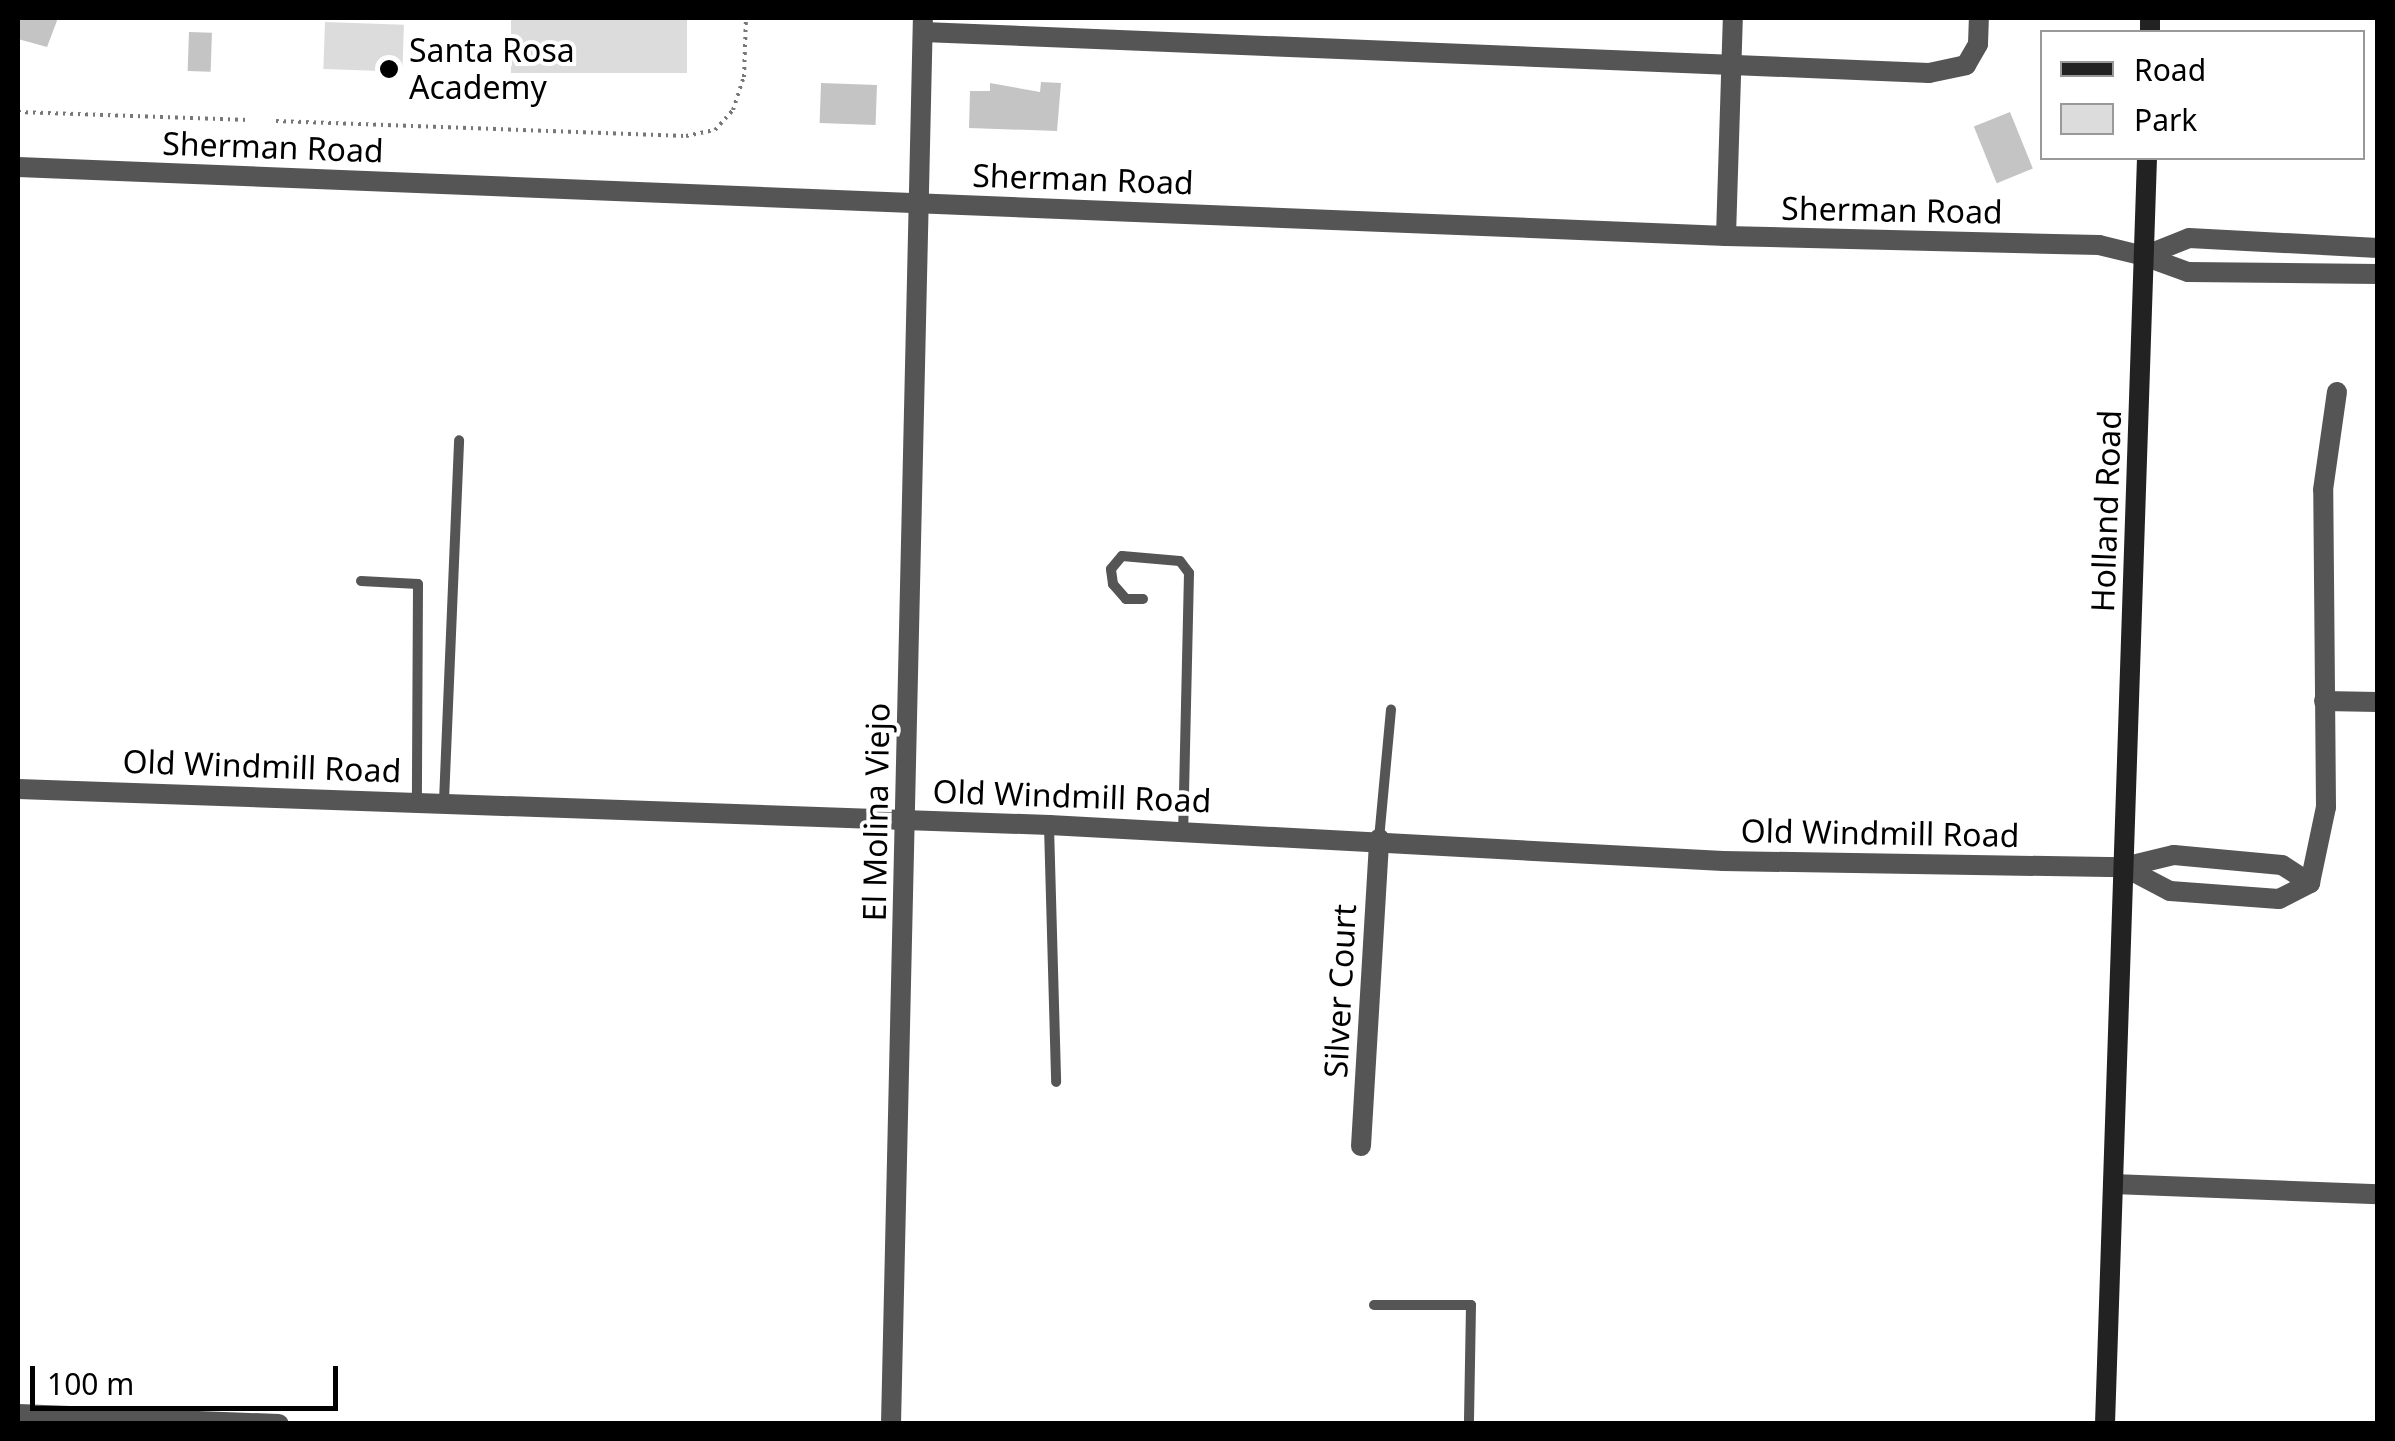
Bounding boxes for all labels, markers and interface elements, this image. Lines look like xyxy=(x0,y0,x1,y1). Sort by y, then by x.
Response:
legend xyxy=(2040,30,2365,160)
place label: Santa Rosa Academy xyxy=(409,32,575,107)
text: Road xyxy=(2134,49,2206,90)
marker: Santa Rosa Academy xyxy=(378,58,400,80)
text: Park xyxy=(2134,99,2197,140)
street label: Sherman Road xyxy=(162,124,384,170)
street label: Sherman Road xyxy=(972,156,1194,202)
street label: Sherman Road xyxy=(1781,189,2003,231)
street label: Holland Road xyxy=(2083,409,2129,613)
street label: El Molina Viejo xyxy=(855,702,897,922)
street label: Old Windmill Road xyxy=(122,742,402,790)
street label: Old Windmill Road xyxy=(932,772,1212,820)
street label: Old Windmill Road xyxy=(1740,811,2020,855)
street label: Silver Court xyxy=(1316,903,1364,1079)
scale bar xyxy=(35,1346,342,1408)
text: 100 m xyxy=(47,1363,134,1404)

